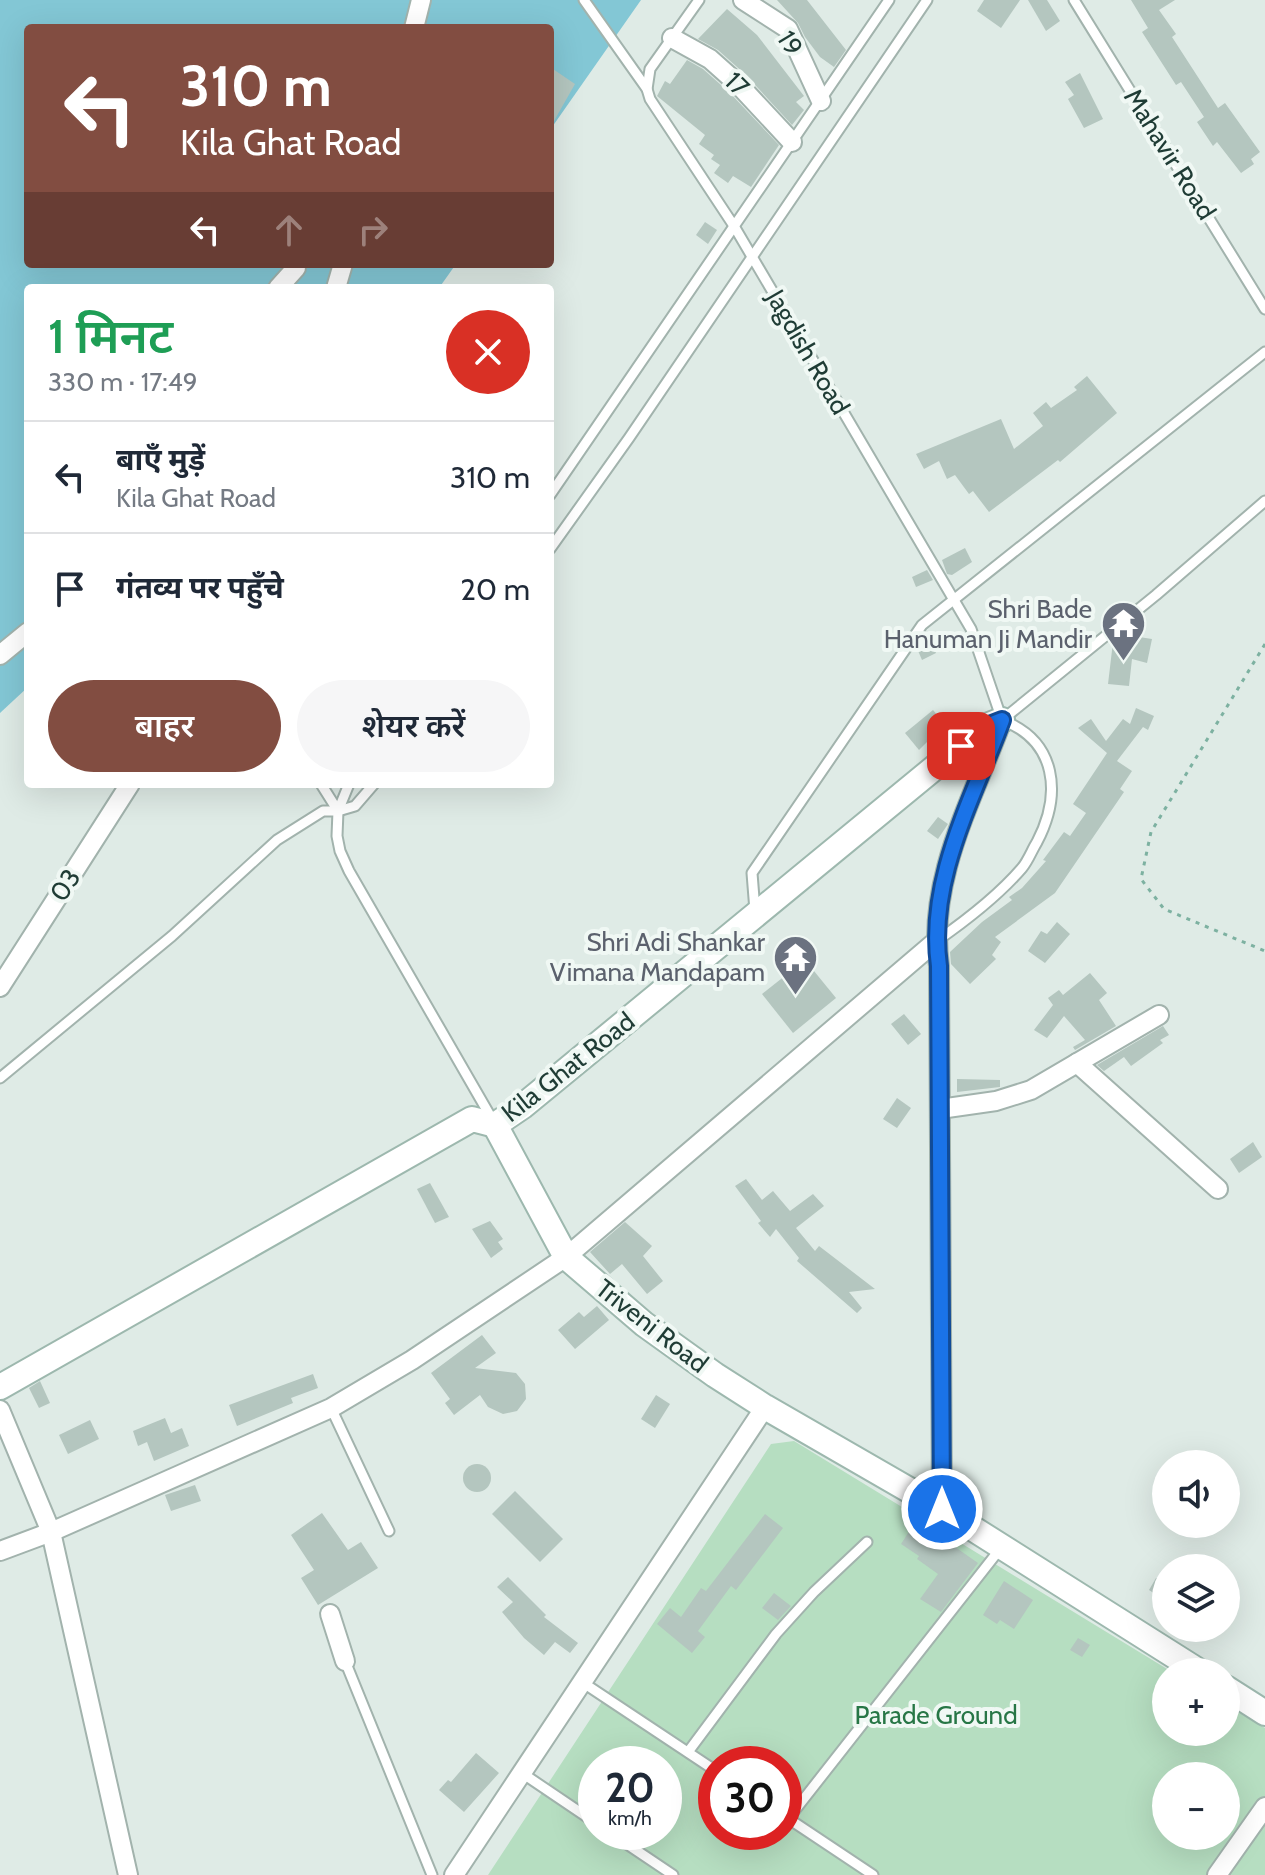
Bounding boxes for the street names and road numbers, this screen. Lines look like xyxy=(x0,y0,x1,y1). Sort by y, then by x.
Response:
street label: 19 xyxy=(770,25,810,61)
street label: 17 xyxy=(718,65,756,103)
street label: Mahavir Road xyxy=(1117,83,1223,225)
street label: Jagdish Road xyxy=(759,283,857,420)
street label: 03 xyxy=(43,863,87,907)
street label: Kila Ghat Road xyxy=(495,1005,641,1129)
street label: Triveni Road xyxy=(590,1272,714,1380)

